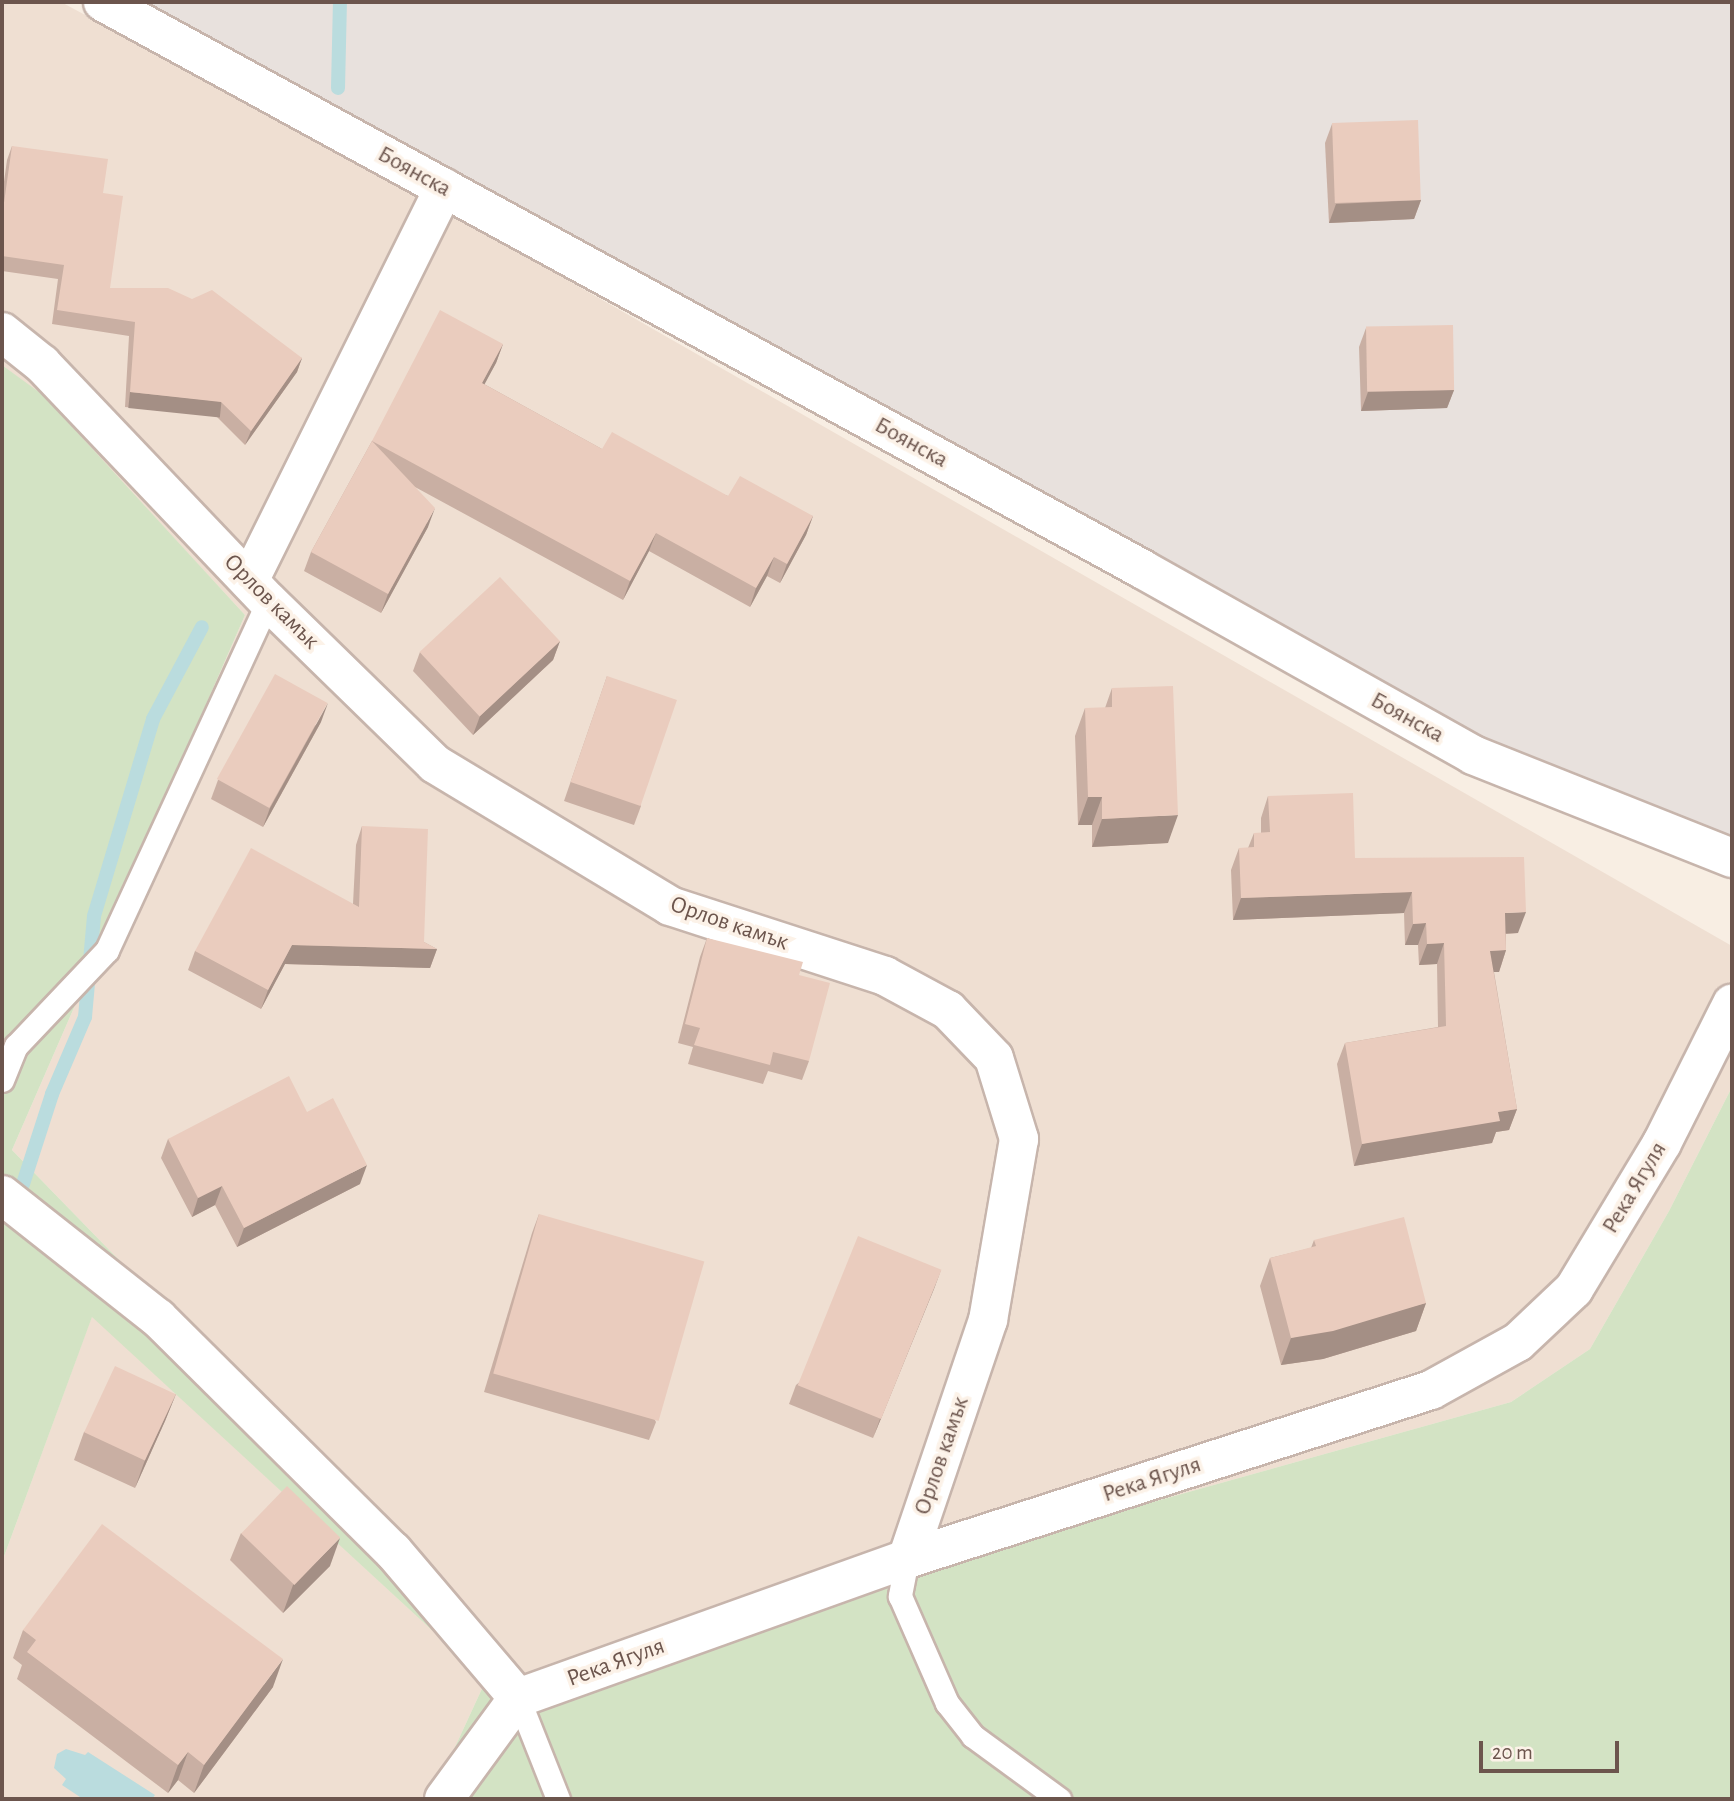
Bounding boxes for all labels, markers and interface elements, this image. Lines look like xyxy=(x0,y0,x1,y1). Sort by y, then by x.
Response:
street label: Боянска xyxy=(372,140,456,204)
street label: Боянска xyxy=(869,411,953,475)
street label: Орлов камък xyxy=(217,548,325,656)
street label: Боянска xyxy=(1365,686,1449,750)
street label: Орлов камък xyxy=(666,890,792,958)
street label: Река Ягуля xyxy=(1596,1137,1674,1239)
street label: Орлов камък xyxy=(908,1393,976,1519)
street label: Река Ягуля xyxy=(1099,1451,1205,1509)
street label: Река Ягуля xyxy=(563,1632,669,1694)
scale bar xyxy=(1482,1728,1622,1772)
text: 20 m xyxy=(1492,1742,1533,1763)

